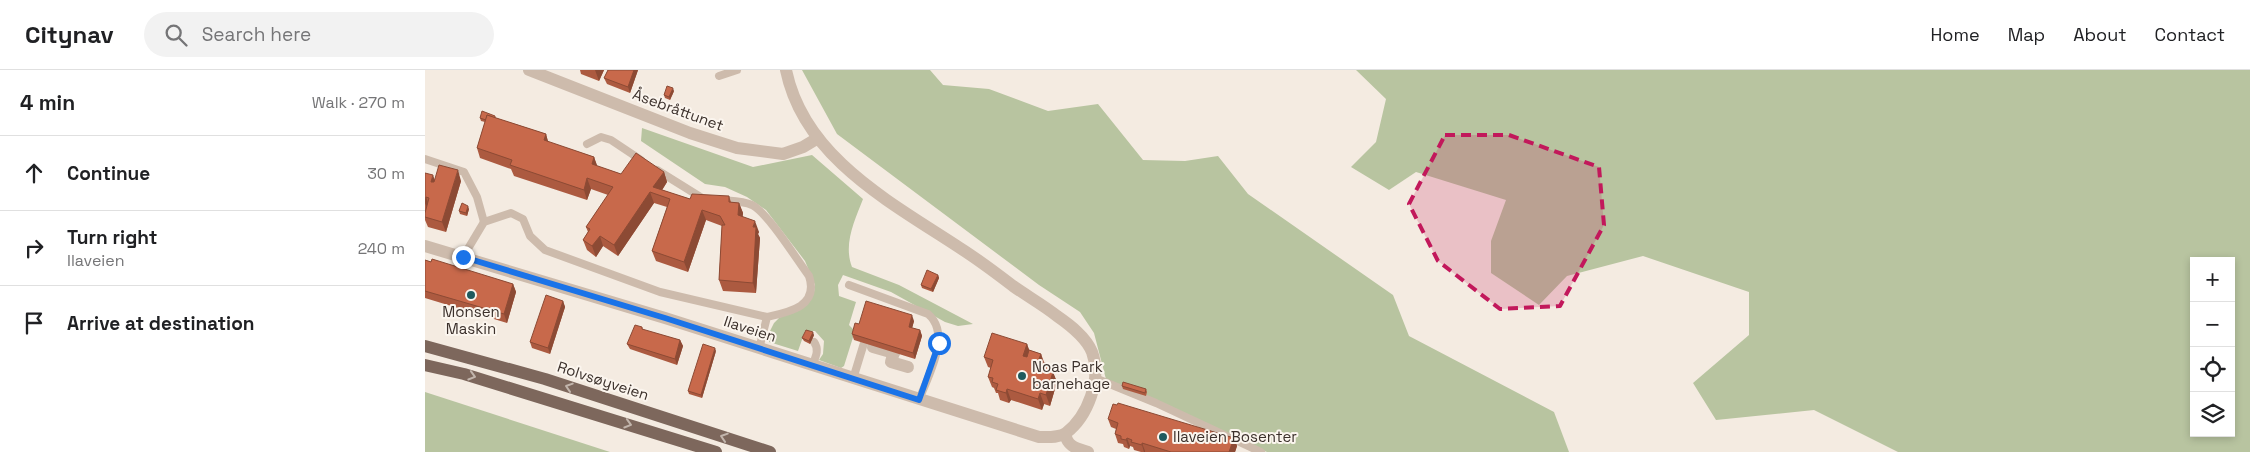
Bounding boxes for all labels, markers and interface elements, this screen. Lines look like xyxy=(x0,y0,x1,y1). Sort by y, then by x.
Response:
search box xyxy=(144,12,494,57)
text: Citynav xyxy=(25,19,114,50)
icon: search xyxy=(162,21,190,49)
text: Search here xyxy=(202,22,311,47)
text: Home xyxy=(1931,23,1980,46)
text: Map xyxy=(2008,23,2045,46)
text: About xyxy=(2073,23,2127,46)
text: Contact xyxy=(2155,23,2225,46)
street label: Åsebråttunet xyxy=(630,84,726,135)
text: 4 min xyxy=(20,89,75,116)
text: Walk · 270 m xyxy=(312,92,405,113)
icon: ahead xyxy=(20,159,48,187)
text: Continue xyxy=(67,161,150,186)
text: 30 m xyxy=(367,163,405,184)
text: Turn right xyxy=(67,225,157,250)
icon: right xyxy=(20,234,48,262)
text: 240 m xyxy=(358,238,405,259)
route end xyxy=(452,246,475,269)
text: Ilaveien xyxy=(67,250,125,271)
map controls xyxy=(2190,257,2235,437)
button: + xyxy=(2190,257,2235,302)
marker: Monsen Maskin xyxy=(465,289,477,301)
place label: Monsen Maskin xyxy=(442,302,500,338)
button: − xyxy=(2190,302,2235,347)
icon: arrive xyxy=(20,309,48,337)
text: Arrive at destination xyxy=(67,311,255,336)
street label: Ilaveien xyxy=(722,311,779,346)
route start xyxy=(928,332,951,355)
button: locate xyxy=(2190,347,2235,392)
street label: Rolvsøyveien xyxy=(555,357,651,404)
place label: Noas Park barnehage xyxy=(1032,357,1110,393)
marker: Noas Park barnehage xyxy=(1016,370,1028,382)
one-way arrow xyxy=(468,371,476,381)
one-way arrow xyxy=(566,383,574,393)
button: layers xyxy=(2190,392,2235,437)
one-way arrow xyxy=(623,419,631,429)
place label: Ilaveien Bosenter xyxy=(1173,427,1297,446)
marker: Ilaveien Bosenter xyxy=(1157,431,1169,443)
one-way arrow xyxy=(720,433,729,443)

